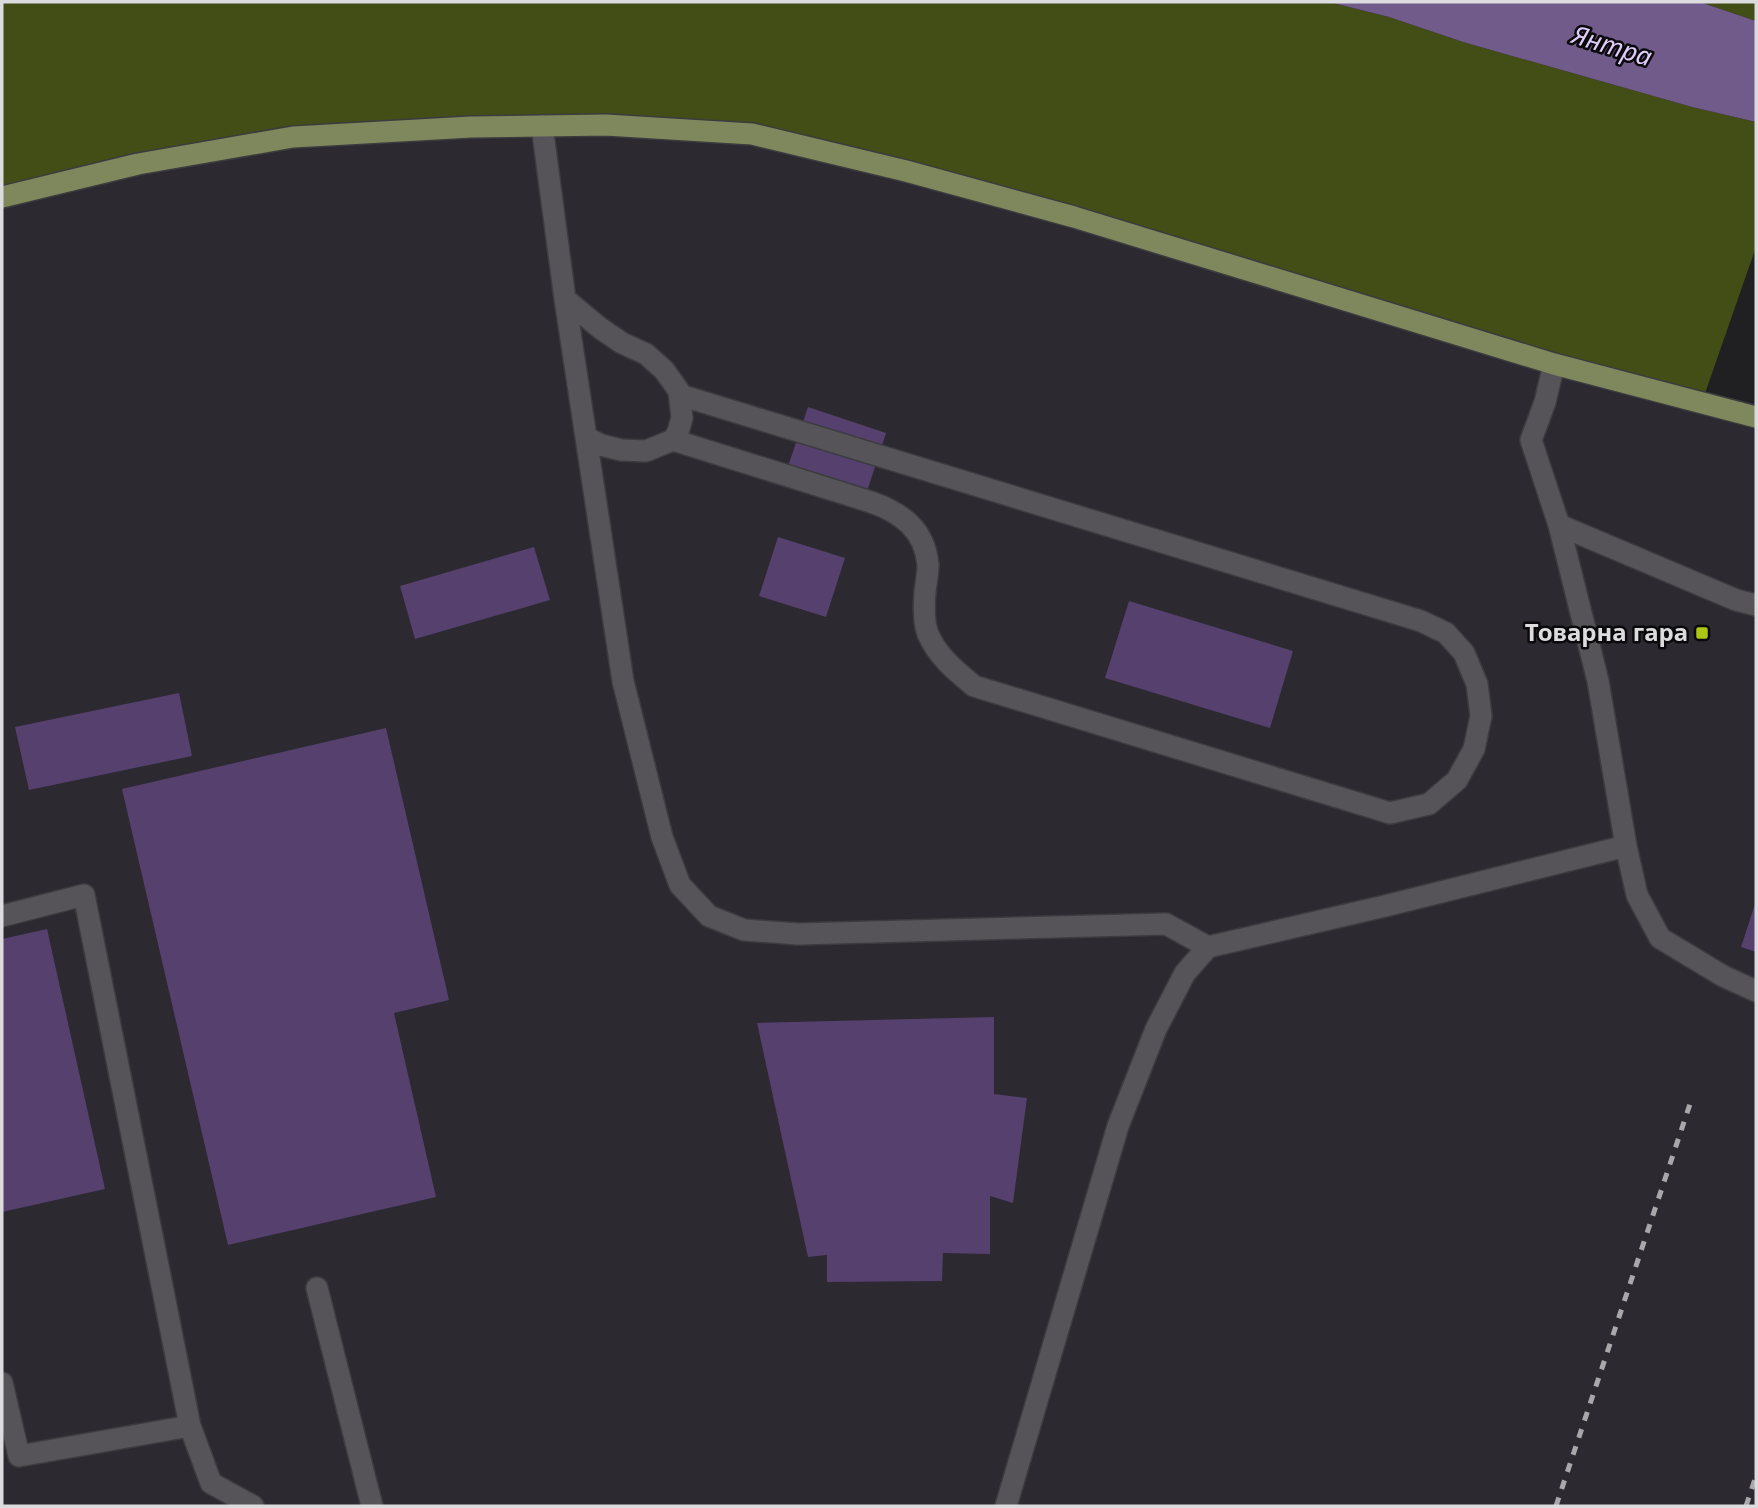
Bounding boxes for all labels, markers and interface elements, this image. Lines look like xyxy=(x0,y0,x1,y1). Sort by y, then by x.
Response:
water label: Янтра xyxy=(1567,16,1657,74)
place label: Товарна гара xyxy=(1525,615,1688,648)
marker: Товарна гара xyxy=(1694,625,1710,641)

